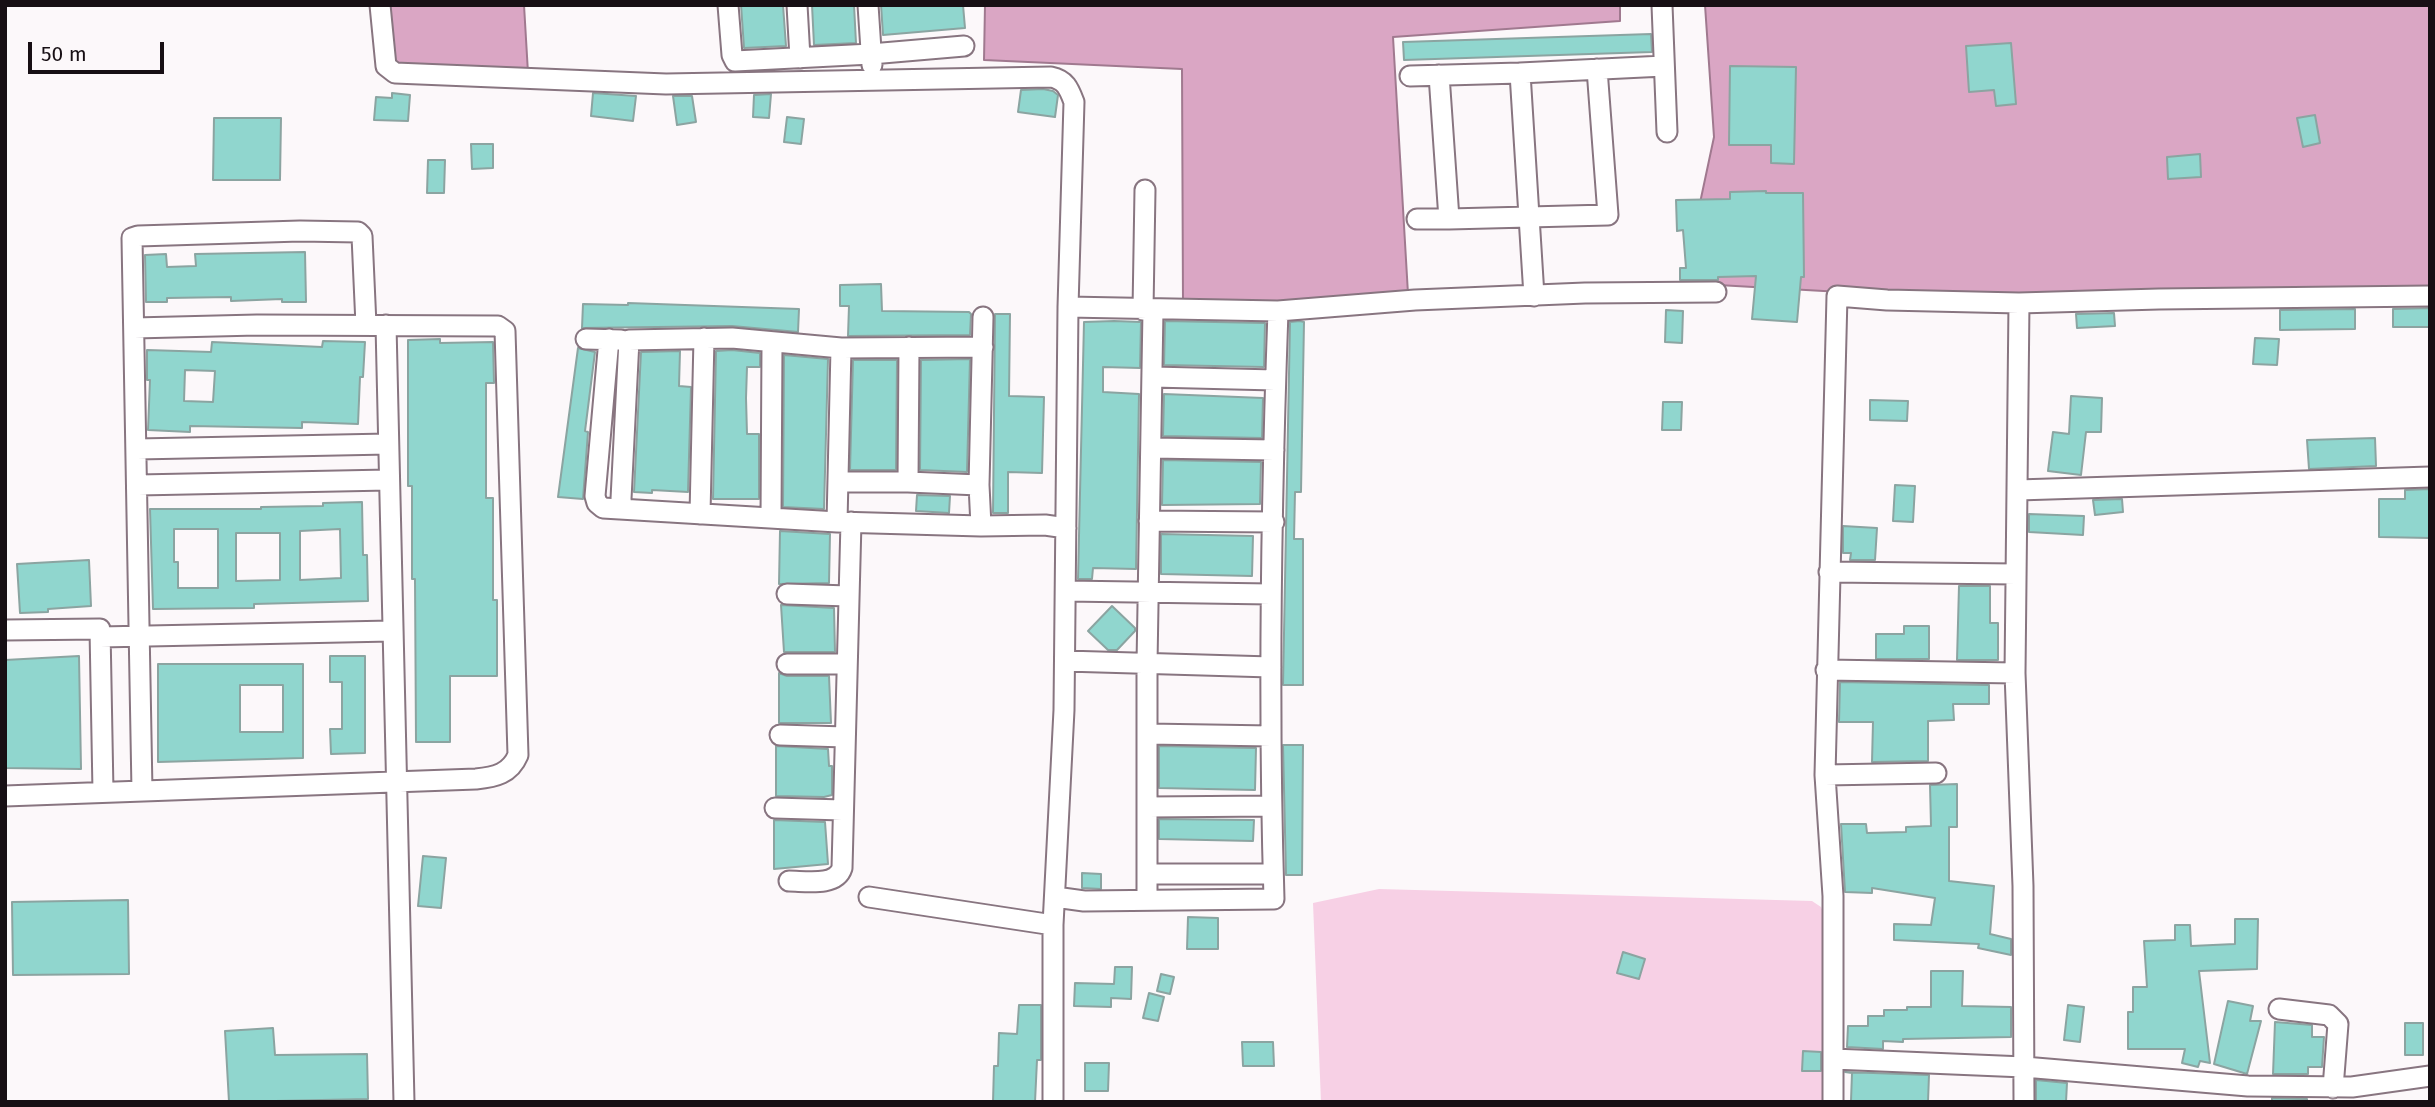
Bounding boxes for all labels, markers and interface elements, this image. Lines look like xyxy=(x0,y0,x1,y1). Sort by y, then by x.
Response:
scale bar xyxy=(32,28,168,72)
text: 50 m xyxy=(41,41,87,67)

